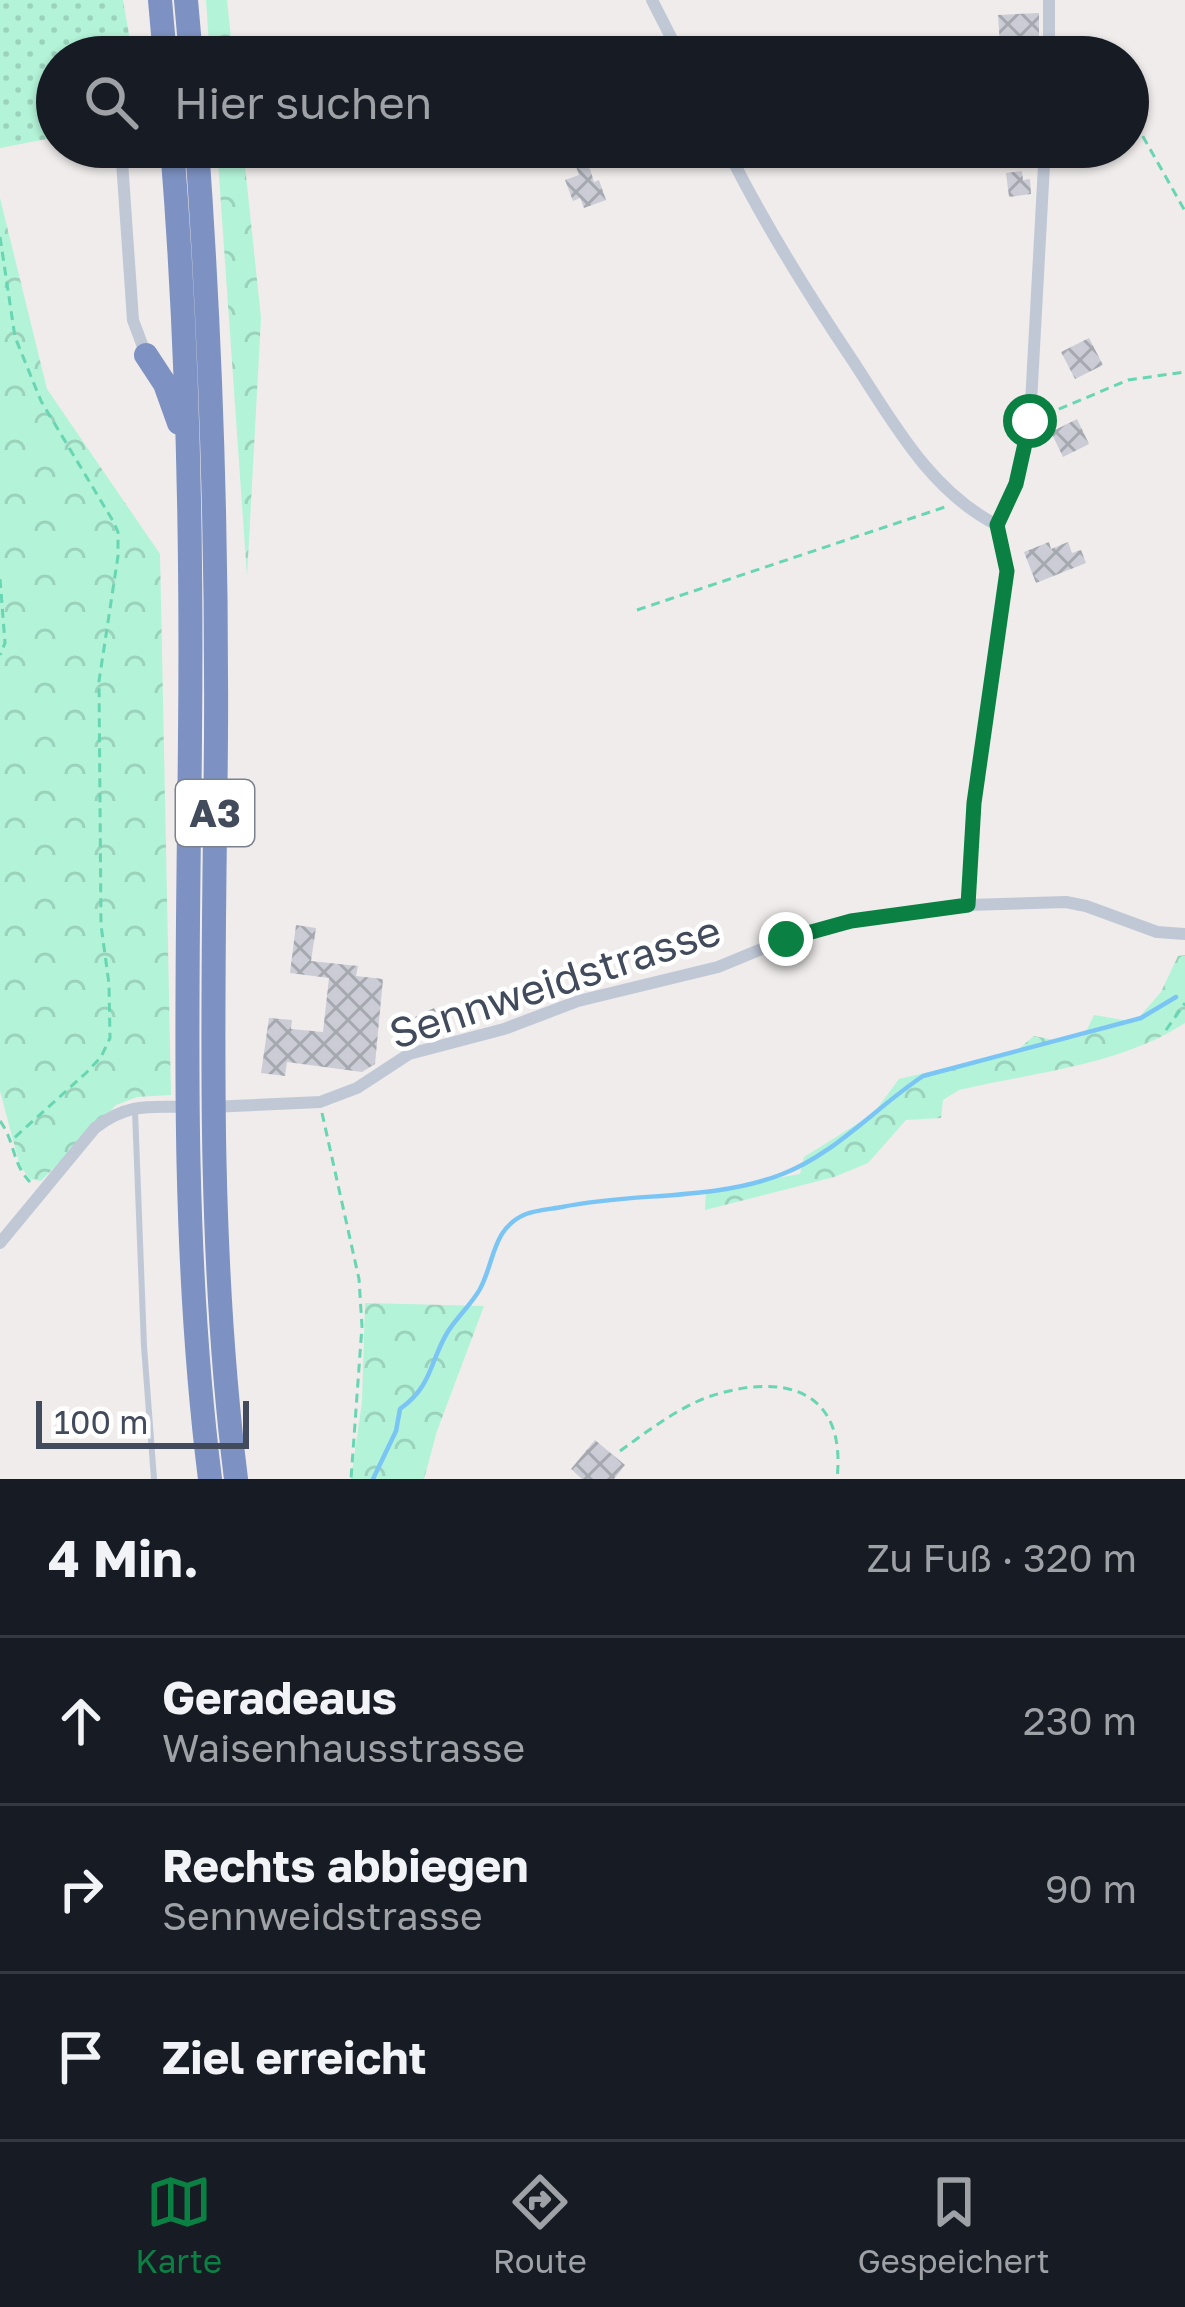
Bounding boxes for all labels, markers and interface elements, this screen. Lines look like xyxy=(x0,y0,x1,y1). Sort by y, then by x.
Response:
search box xyxy=(36,36,1149,168)
icon: search xyxy=(78,69,144,135)
text: Hier suchen xyxy=(174,75,432,129)
route start xyxy=(1003,394,1057,448)
road number: A3 xyxy=(176,780,254,846)
street label: Sennweidstrasse xyxy=(383,904,727,1058)
route end xyxy=(759,912,813,966)
scale bar xyxy=(36,1395,249,1448)
text: 100 m xyxy=(54,1402,148,1441)
text: 4 Min. xyxy=(48,1527,199,1588)
text: Zu Fuß · 320 m xyxy=(867,1534,1137,1581)
text: Geradeaus xyxy=(162,1670,397,1724)
icon: ahead xyxy=(48,1688,114,1754)
text: 230 m xyxy=(1023,1697,1137,1744)
text: Waisenhausstrasse xyxy=(162,1724,525,1771)
text: Rechts abbiegen xyxy=(162,1838,528,1892)
icon: right xyxy=(48,1856,114,1922)
text: 90 m xyxy=(1045,1865,1137,1912)
text: Sennweidstrasse xyxy=(162,1892,483,1939)
icon: arrive xyxy=(48,2024,114,2090)
text: Ziel erreicht xyxy=(162,2030,427,2084)
tab: Karte xyxy=(135,2169,222,2280)
tab: Route xyxy=(493,2169,587,2280)
tab: Gespeichert xyxy=(857,2169,1050,2280)

